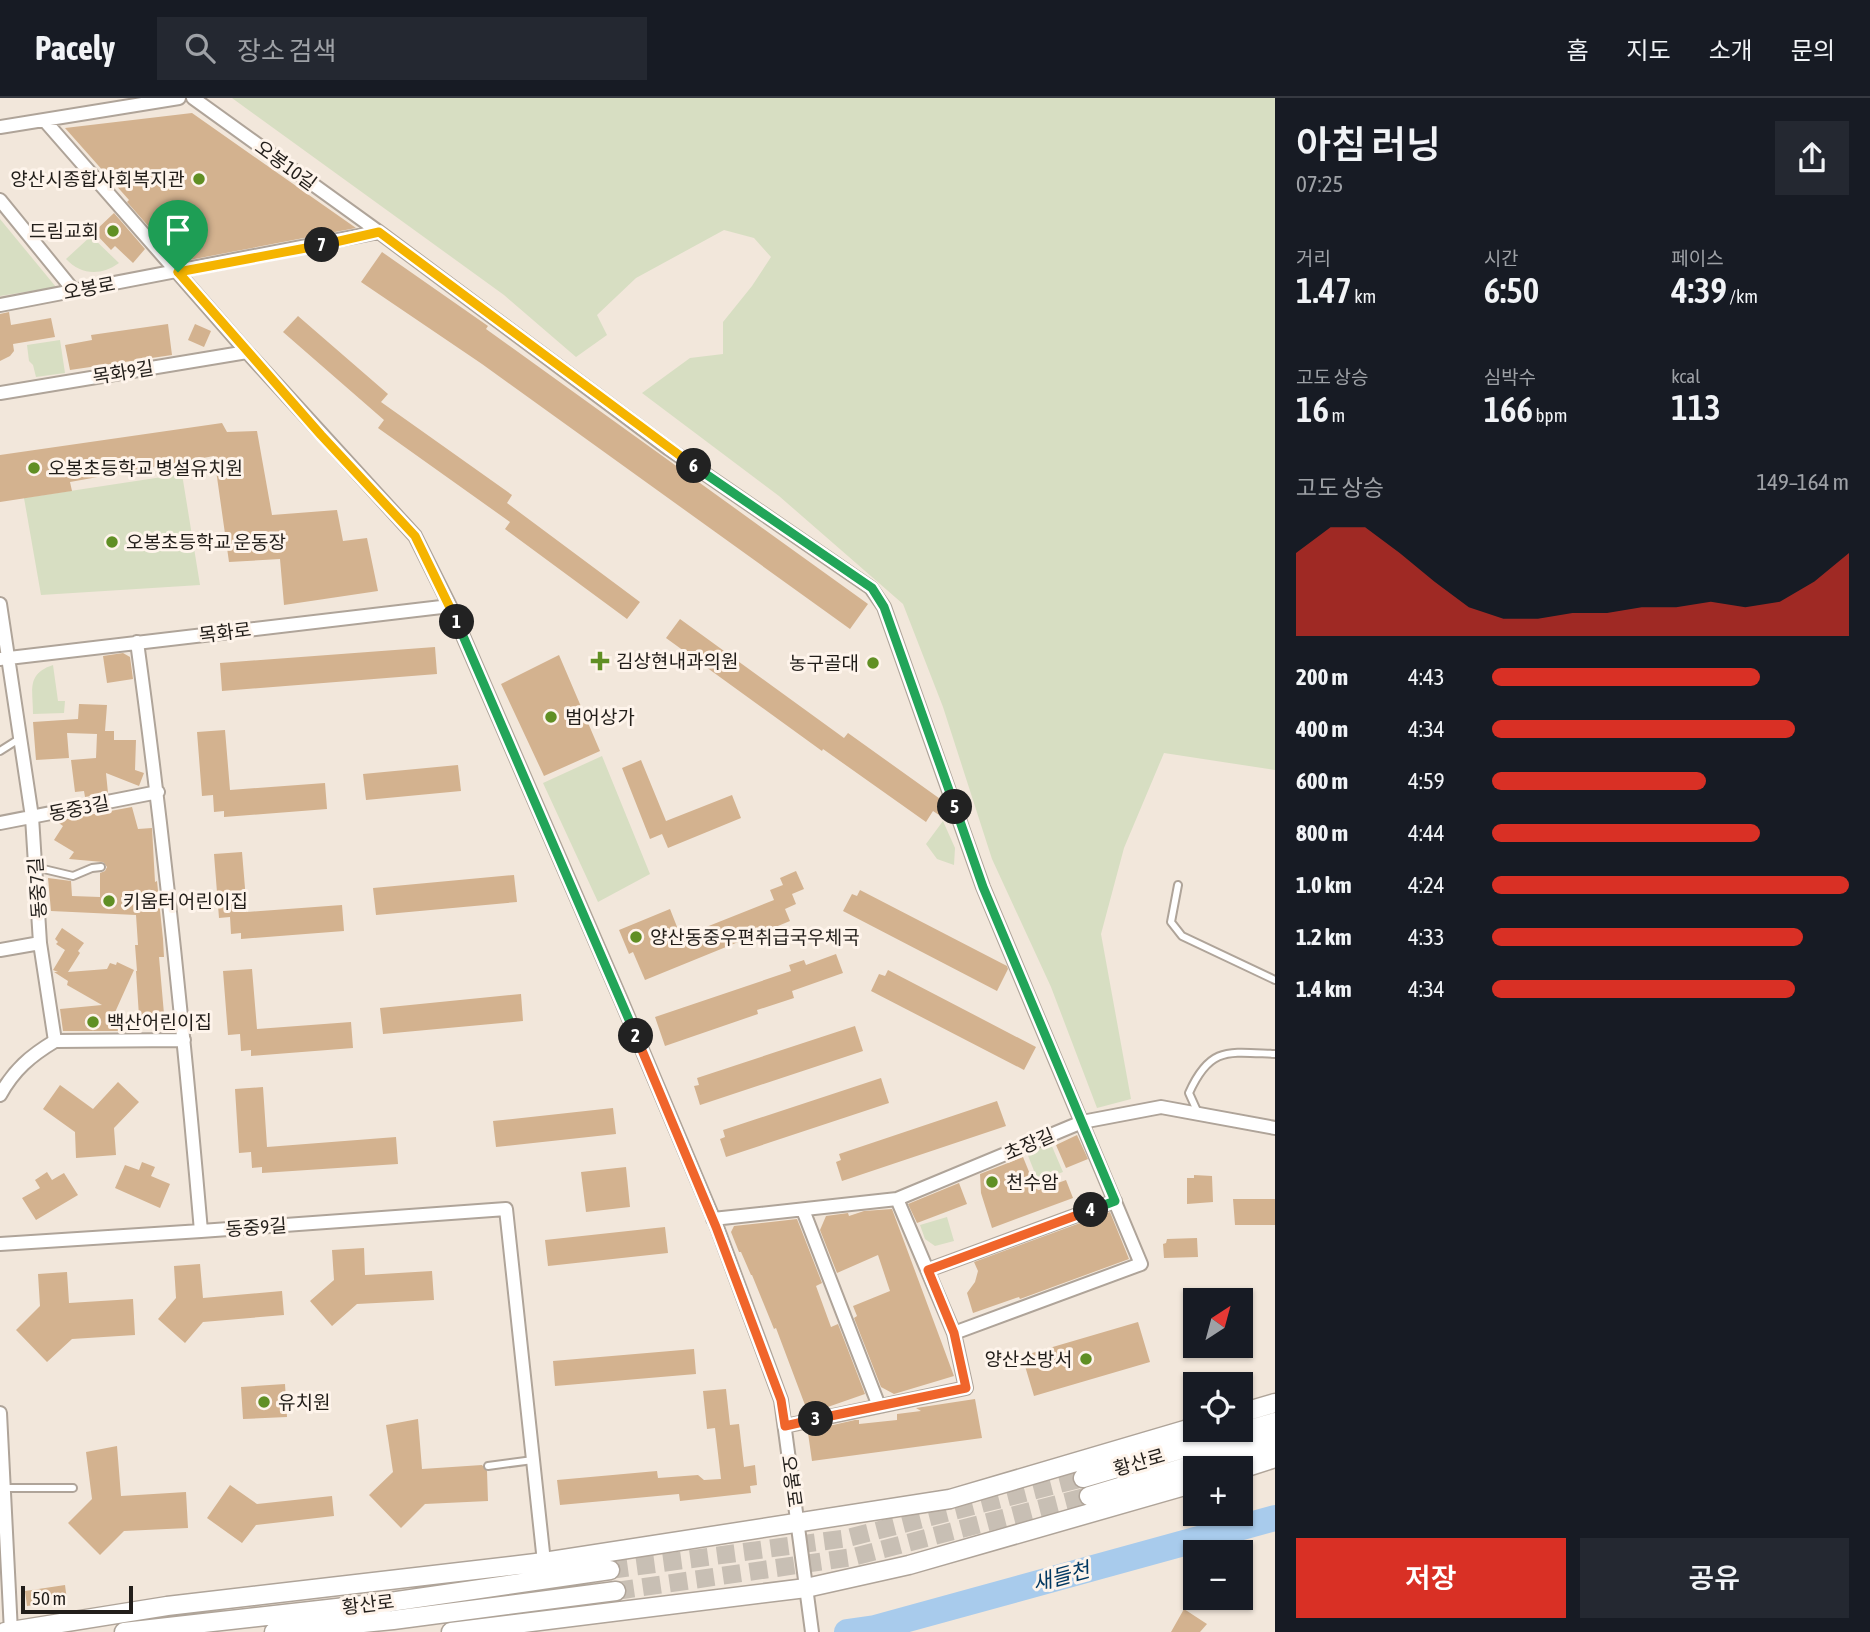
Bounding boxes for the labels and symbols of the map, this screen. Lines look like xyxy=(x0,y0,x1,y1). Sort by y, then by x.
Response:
street label: 오봉10길 xyxy=(251,135,321,195)
place label: 양산시종합사회복지관 xyxy=(10,168,185,190)
marker: 양산시종합사회복지관 xyxy=(191,171,207,187)
pin xyxy=(148,200,208,272)
place label: 드림교회 xyxy=(29,220,99,242)
marker: 드림교회 xyxy=(105,223,121,239)
pin: 7 xyxy=(304,228,340,262)
street label: 오봉로 xyxy=(61,272,117,304)
street label: 목화9길 xyxy=(91,356,155,388)
pin: 6 xyxy=(676,448,712,484)
place label: 오봉초등학교 병설유치원 xyxy=(48,457,243,479)
marker: 오봉초등학교 병설유치원 xyxy=(26,460,42,476)
place label: 오봉초등학교 운동장 xyxy=(126,531,286,553)
marker: 오봉초등학교 운동장 xyxy=(104,534,120,550)
pin: 1 xyxy=(440,604,475,640)
street label: 목화로 xyxy=(198,618,252,646)
place label: 김상현내과의원 xyxy=(616,650,738,672)
marker: 김상현내과의원 xyxy=(590,651,610,671)
place label: 농구골대 xyxy=(789,652,859,674)
marker: 농구골대 xyxy=(865,655,881,671)
place label: 범어상가 xyxy=(565,706,635,728)
marker: 범어상가 xyxy=(543,709,559,725)
pin: 5 xyxy=(937,790,972,824)
street label: 동중3길 xyxy=(47,791,111,825)
street label: 동중7길 xyxy=(24,857,50,919)
place label: 키움터 어린이집 xyxy=(123,890,248,912)
marker: 키움터 어린이집 xyxy=(101,893,117,909)
place label: 양산동중우편취급국우체국 xyxy=(650,926,860,948)
marker: 양산동중우편취급국우체국 xyxy=(628,929,644,945)
place label: 백산어린이집 xyxy=(107,1011,212,1033)
marker: 백산어린이집 xyxy=(85,1014,101,1030)
pin: 2 xyxy=(618,1018,654,1054)
street label: 초장길 xyxy=(1001,1124,1057,1164)
place label: 천수암 xyxy=(1006,1171,1059,1193)
marker: 천수암 xyxy=(984,1174,1000,1190)
pin: 4 xyxy=(1074,1192,1108,1228)
street label: 동중9길 xyxy=(225,1214,287,1240)
north arrow xyxy=(1183,1288,1253,1358)
place label: 양산소방서 xyxy=(985,1348,1072,1370)
marker: 양산소방서 xyxy=(1078,1351,1094,1367)
place label: 유치원 xyxy=(278,1391,330,1413)
marker: 유치원 xyxy=(256,1394,272,1410)
pin: 3 xyxy=(798,1402,834,1436)
street label: 황산로 xyxy=(1111,1444,1167,1480)
street label: 오봉로 xyxy=(777,1453,807,1509)
water label: 새들천 xyxy=(1030,1556,1094,1595)
scale bar xyxy=(21,1583,133,1615)
street label: 황산로 xyxy=(341,1590,395,1618)

